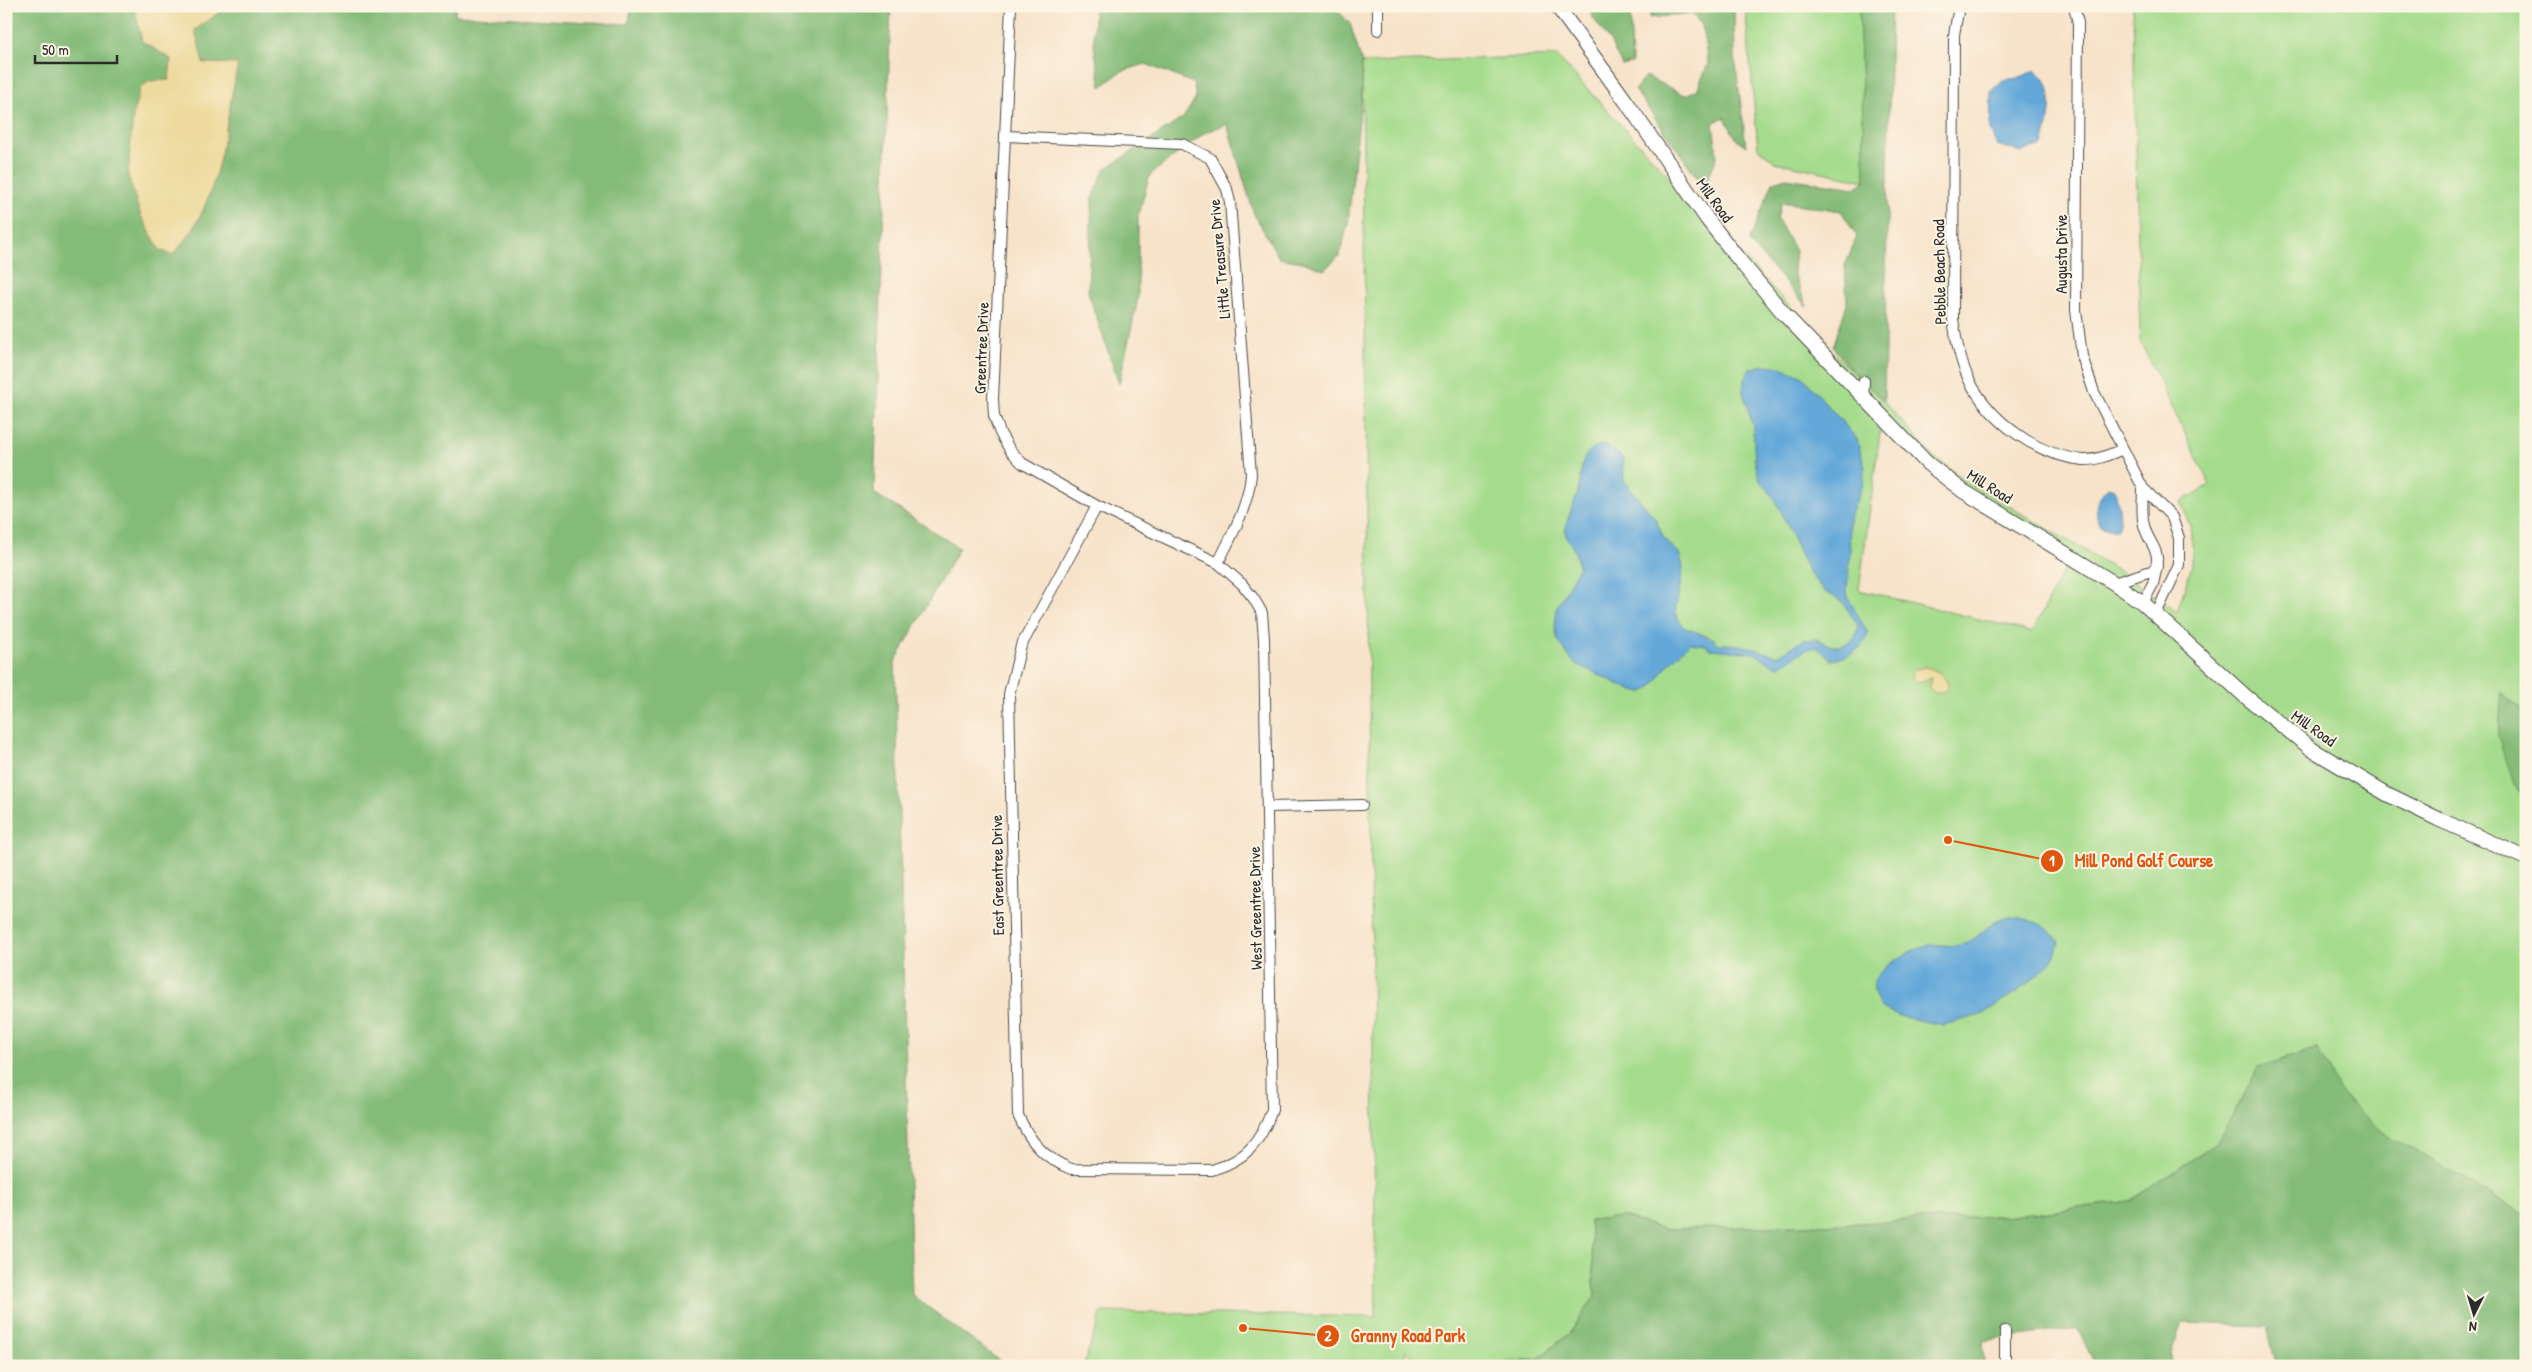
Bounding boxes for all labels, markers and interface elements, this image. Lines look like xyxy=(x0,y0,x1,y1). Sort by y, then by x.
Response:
scale bar xyxy=(35,32,118,64)
text: 50 m xyxy=(42,39,69,60)
street label: Mill Road xyxy=(1691,173,1739,227)
street label: Little Treasure Drive xyxy=(1203,198,1235,320)
street label: Augusta Drive xyxy=(2050,214,2072,294)
street label: Pebble Beach Road xyxy=(1927,219,1951,325)
street label: Greentree Drive xyxy=(968,301,994,394)
street label: Mill Road xyxy=(1963,463,2017,509)
street label: Mill Road xyxy=(2287,705,2341,751)
street label: East Greentree Drive xyxy=(985,814,1009,936)
callout: Mill Pond Golf Course xyxy=(2039,844,2223,877)
street label: West Greentree Drive xyxy=(1243,845,1267,970)
text: Mill Pond Golf Course xyxy=(2075,848,2214,873)
text: 1 xyxy=(2049,850,2055,871)
north arrow xyxy=(2450,1290,2500,1340)
text: N xyxy=(2468,1318,2477,1337)
callout: Granny Road Park xyxy=(1315,1319,1475,1352)
text: Granny Road Park xyxy=(1351,1323,1466,1349)
text: 2 xyxy=(1324,1325,1332,1346)

